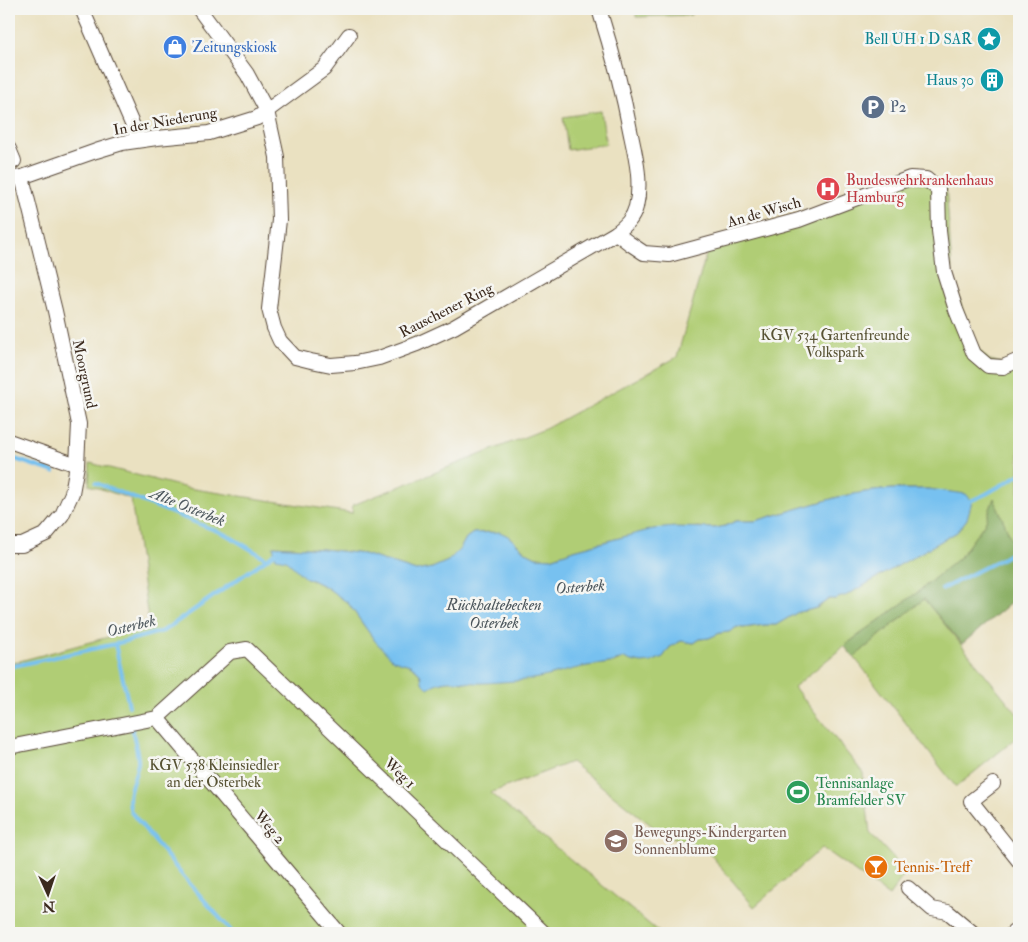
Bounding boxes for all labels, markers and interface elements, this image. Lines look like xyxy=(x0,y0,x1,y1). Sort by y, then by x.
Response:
place icon: Bell UH 1 D SAR xyxy=(976,26,1002,52)
place label: Bell UH 1 D SAR xyxy=(865,30,973,49)
shop icon: Zeitungskiosk xyxy=(162,34,188,60)
place label: Zeitungskiosk xyxy=(192,38,277,57)
building icon: Haus 30 xyxy=(979,67,1005,93)
place label: Haus 30 xyxy=(926,71,974,90)
parking icon: P2 xyxy=(860,94,886,120)
place label: P2 xyxy=(890,98,907,117)
street label: In der Niederung xyxy=(112,103,219,140)
place label: Bundeswehrkrankenhaus Hamburg xyxy=(846,171,993,207)
hospital icon: Bundeswehrkrankenhaus Hamburg xyxy=(815,176,841,202)
street label: An de Wisch xyxy=(724,193,803,232)
street label: Rauschener Ring xyxy=(396,278,497,342)
park label: KGV 534 Gartenfreunde Volkspark xyxy=(761,326,909,363)
street label: Moorgrund xyxy=(68,338,101,411)
water label: Alte Osterbek xyxy=(145,482,228,531)
water label: Osterbek xyxy=(555,575,606,599)
water label: Rückhaltebecken Osterbek xyxy=(445,595,542,633)
water label: Osterbek xyxy=(105,610,158,642)
street label: Weg 1 xyxy=(379,753,419,793)
park label: KGV 538 Kleinsiedler an der Osterbek xyxy=(149,756,279,792)
place label: Tennisanlage Bramfelder SV xyxy=(816,774,907,810)
sports icon: Tennisanlage Bramfelder SV xyxy=(785,779,811,805)
street label: Weg 2 xyxy=(249,806,289,848)
place label: Bewegungs-Kindergarten Sonnenblume xyxy=(634,823,787,859)
school or university icon: Bewegungs-Kindergarten Sonnenblume xyxy=(603,828,629,854)
bar icon: Tennis-Treff xyxy=(863,854,889,880)
place label: Tennis-Treff xyxy=(894,858,973,877)
north arrow xyxy=(22,870,72,920)
text: N xyxy=(41,898,56,915)

